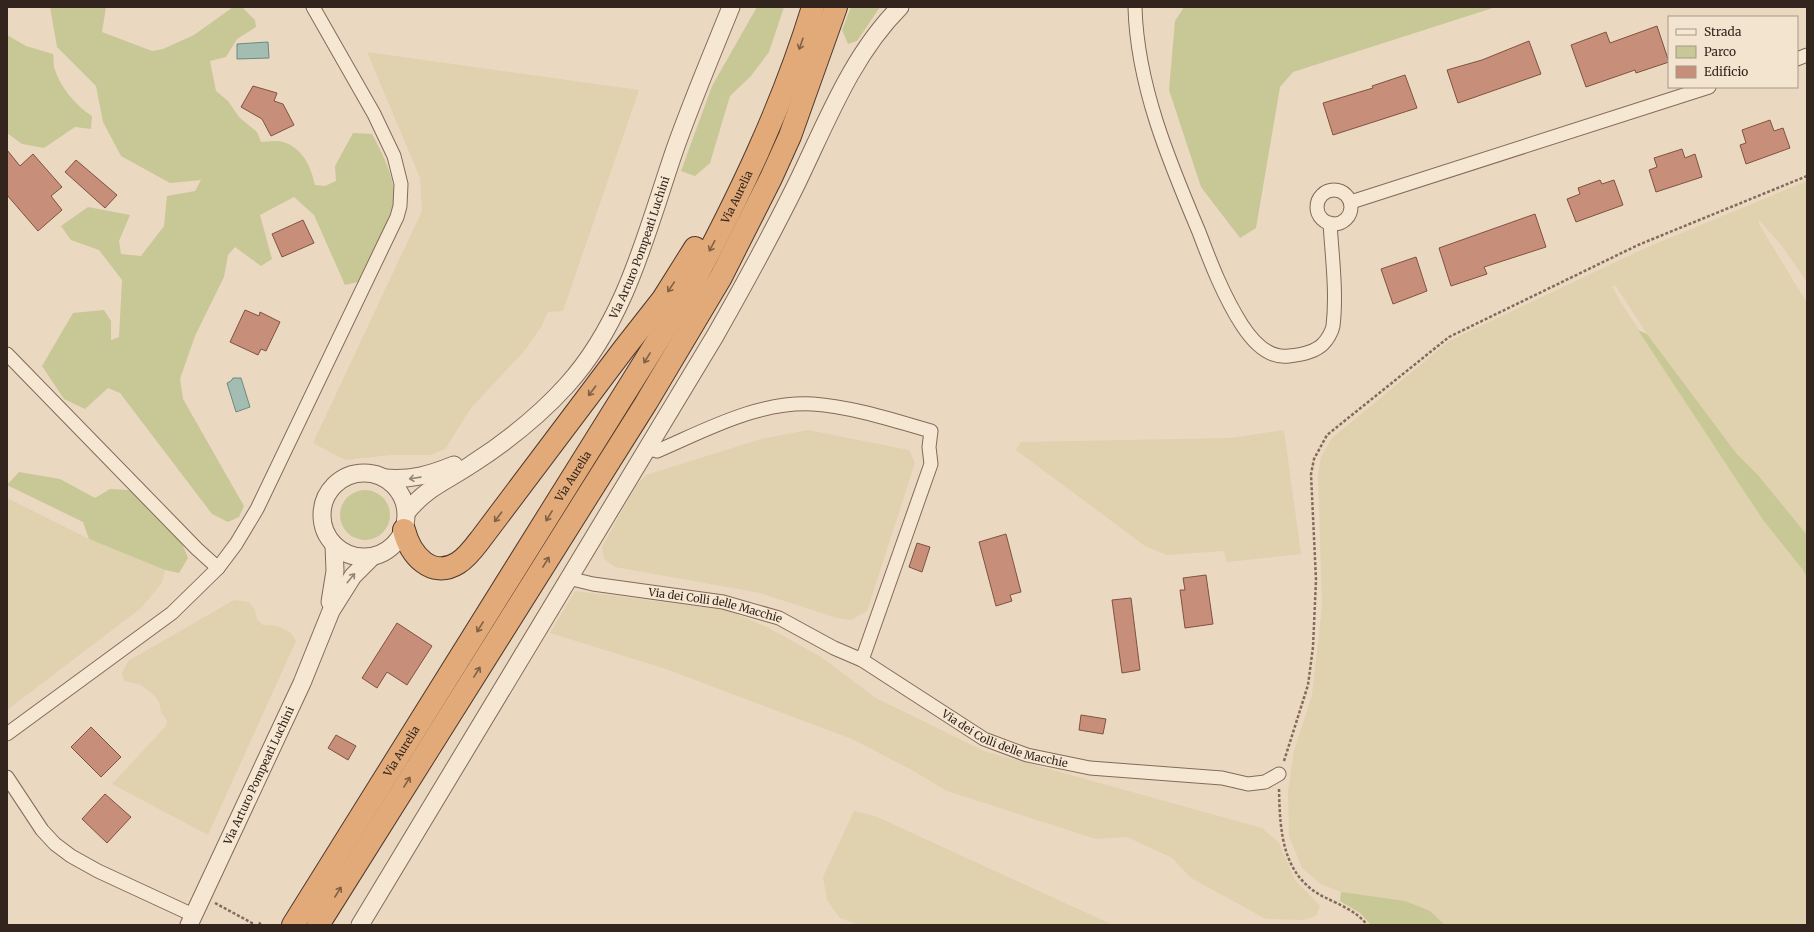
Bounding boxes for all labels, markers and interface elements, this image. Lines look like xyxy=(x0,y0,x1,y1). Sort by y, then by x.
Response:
legend xyxy=(1668,16,1798,88)
text: Strada xyxy=(1704,24,1742,39)
one-way arrow xyxy=(797,38,805,50)
text: Parco xyxy=(1704,44,1736,59)
text: Edificio xyxy=(1704,64,1748,79)
street label: Via Aurelia xyxy=(718,168,755,227)
street label: Via Arturo Pompeati Luchini xyxy=(606,174,673,322)
one-way arrow xyxy=(708,240,716,252)
one-way arrow xyxy=(667,281,675,292)
one-way arrow xyxy=(643,352,651,363)
one-way arrow xyxy=(588,385,597,396)
street label: Via Aurelia xyxy=(551,448,594,505)
one-way arrow xyxy=(409,474,422,482)
one-way arrow xyxy=(545,510,553,521)
one-way arrow xyxy=(493,511,502,522)
one-way arrow xyxy=(542,557,550,568)
one-way arrow xyxy=(346,573,355,584)
street label: Via dei Colli delle Macchie xyxy=(647,585,785,626)
one-way arrow xyxy=(476,621,484,632)
one-way arrow xyxy=(473,666,481,678)
street label: Via Arturo Pompeati Luchini xyxy=(220,704,297,848)
street label: Via dei Colli delle Macchie xyxy=(938,706,1069,770)
street label: Via Aurelia xyxy=(380,723,423,780)
one-way arrow xyxy=(403,777,411,788)
one-way arrow xyxy=(334,887,342,898)

